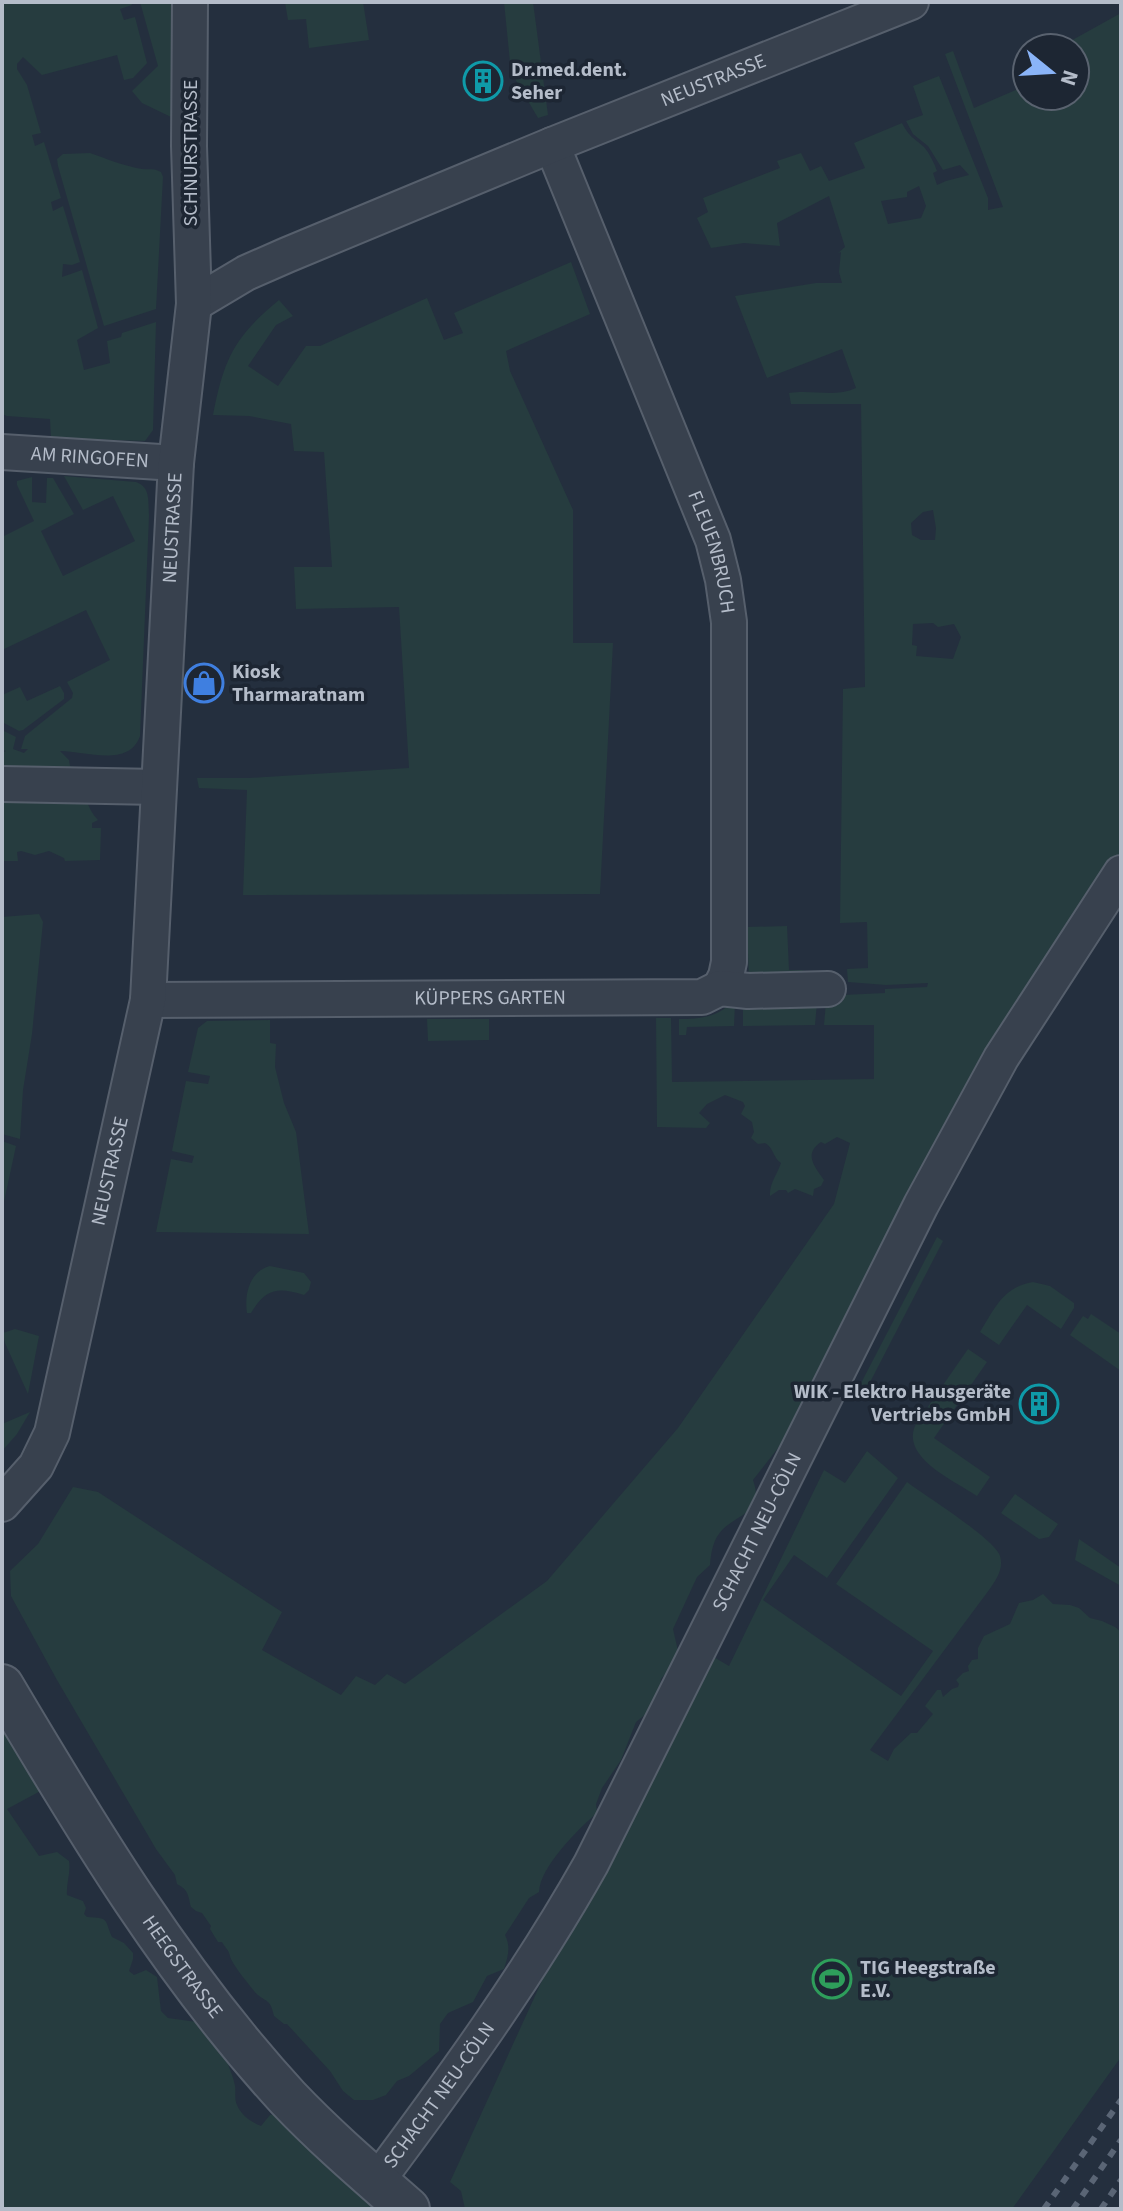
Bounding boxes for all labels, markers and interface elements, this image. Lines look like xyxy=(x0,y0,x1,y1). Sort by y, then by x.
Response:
north arrow xyxy=(1011,32,1091,112)
street label: NEUSTRASSE xyxy=(657,47,770,114)
place label: Dr.med.dent. Seher xyxy=(511,56,627,107)
building icon: Dr.med.dent. Seher xyxy=(462,60,504,102)
text: N xyxy=(1052,66,1087,90)
street label: SCHNURSTRASSE xyxy=(177,80,205,226)
street label: AM RINGOFEN xyxy=(30,440,150,475)
street label: NEUSTRASSE xyxy=(156,472,189,584)
street label: FLEUENBRUCH xyxy=(680,486,742,615)
place label: Kiosk Tharmaratnam xyxy=(232,658,365,709)
shop icon: Kiosk Tharmaratnam xyxy=(183,662,225,704)
street label: KÜPPERS GARTEN xyxy=(414,984,566,1013)
street label: NEUSTRASSE xyxy=(84,1114,136,1228)
place label: WIK - Elektro Hausgeräte Vertriebs GmbH xyxy=(794,1378,1011,1429)
building icon: WIK - Elektro Hausgeräte Vertriebs GmbH xyxy=(1018,1383,1060,1425)
street label: SCHACHT NEU-CÖLN xyxy=(706,1448,809,1616)
street label: HEEGSTRASSE xyxy=(135,1910,229,2024)
place label: TIG Heegstraße E.V. xyxy=(860,1954,996,2005)
sports icon: TIG Heegstraße E.V. xyxy=(811,1958,853,2000)
street label: SCHACHT NEU-CÖLN xyxy=(377,2016,502,2174)

